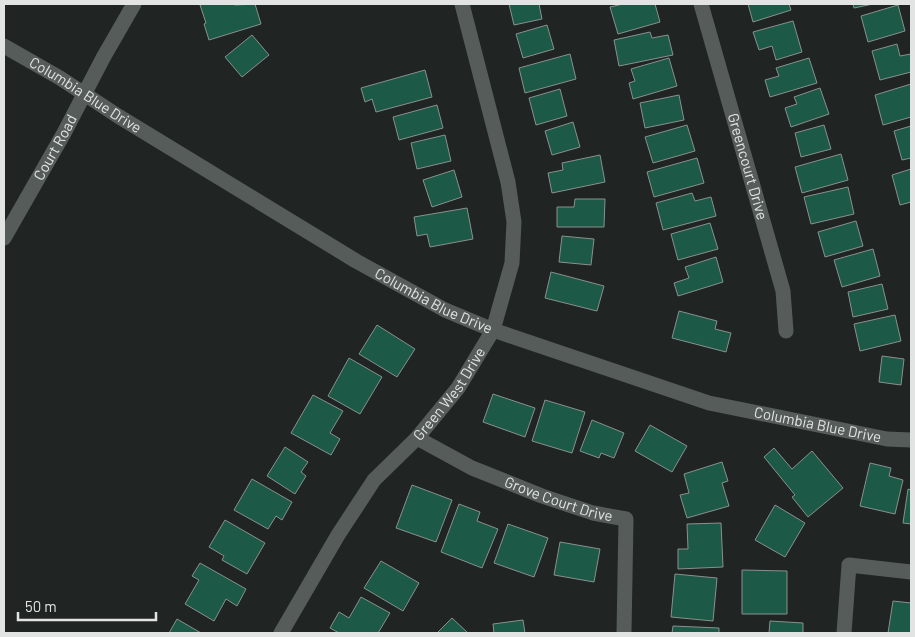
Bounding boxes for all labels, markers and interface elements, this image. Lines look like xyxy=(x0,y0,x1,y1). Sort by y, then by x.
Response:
street label: Columbia Blue Drive xyxy=(26,52,145,136)
street label: Court Road xyxy=(29,111,80,183)
street label: Greencourt Drive xyxy=(725,111,772,222)
street label: Columbia Blue Drive xyxy=(372,263,495,337)
street label: Green West Drive xyxy=(409,344,488,444)
street label: Columbia Blue Drive xyxy=(753,402,883,446)
street label: Grove Court Drive xyxy=(502,472,614,524)
scale bar xyxy=(18,590,155,622)
text: 50 m xyxy=(25,597,57,615)

